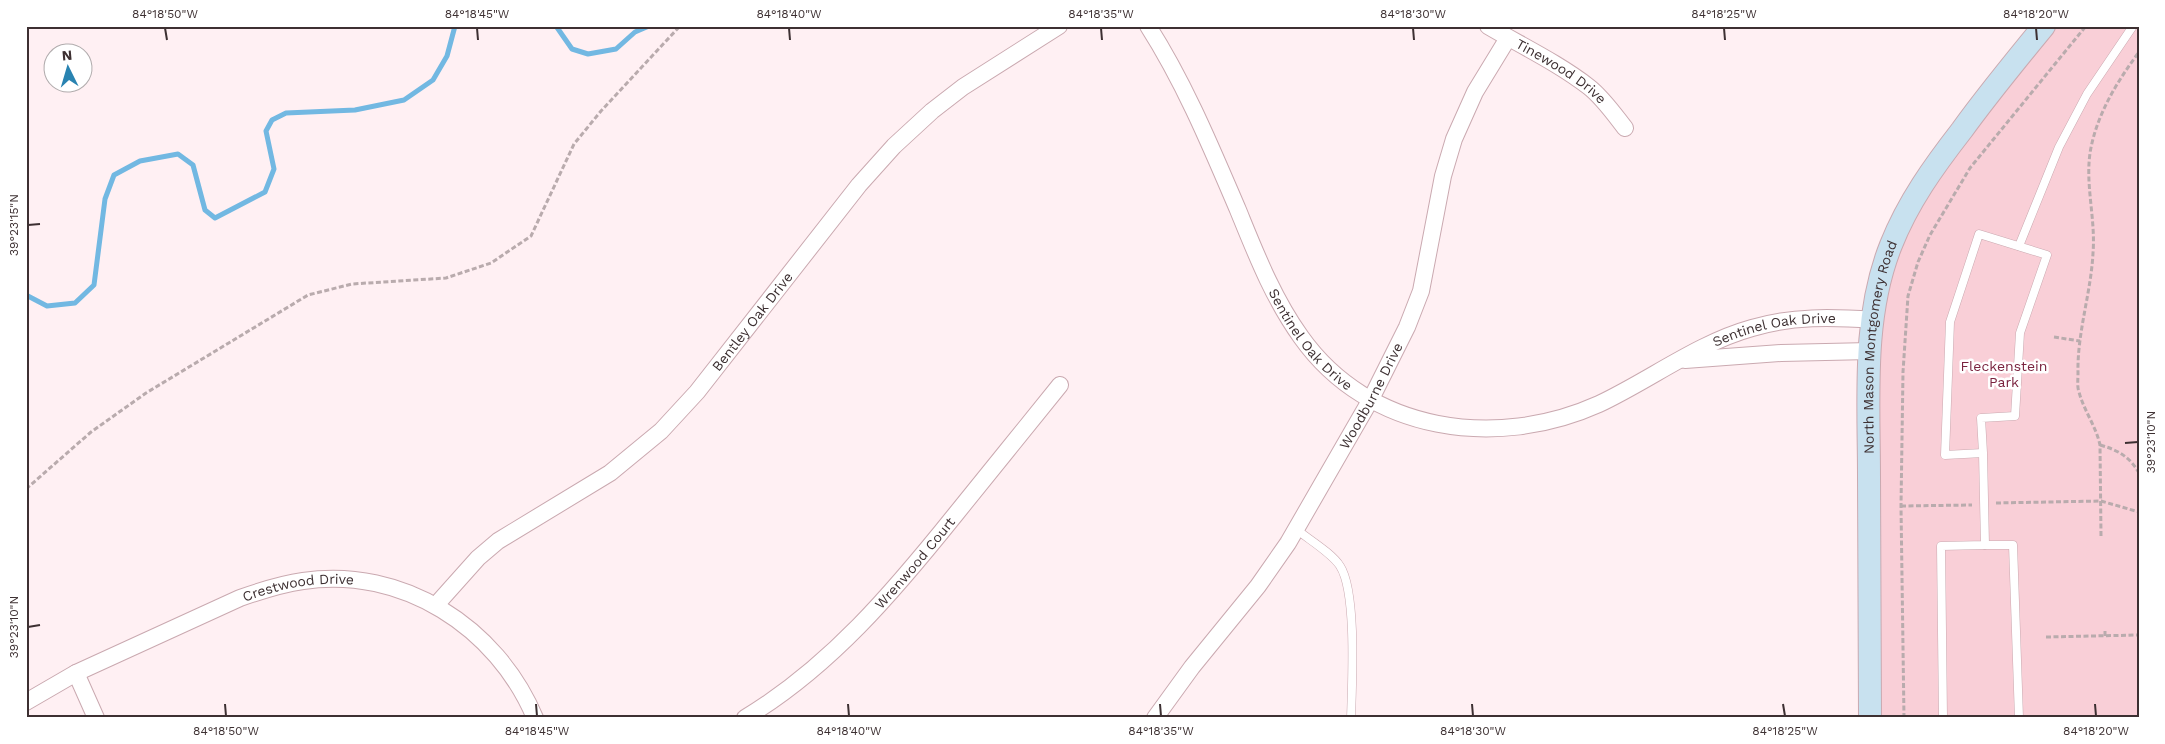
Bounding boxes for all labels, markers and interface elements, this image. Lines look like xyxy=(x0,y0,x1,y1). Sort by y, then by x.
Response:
text: 84°18'50"W xyxy=(132,7,198,21)
text: 84°18'45"W xyxy=(445,7,510,21)
text: 84°18'40"W xyxy=(756,7,822,21)
text: 84°18'35"W xyxy=(1068,7,1134,21)
text: 84°18'30"W xyxy=(1380,7,1446,21)
text: 84°18'25"W xyxy=(1691,7,1757,21)
text: 84°18'20"W xyxy=(2003,7,2069,21)
street label: Tinewood Drive xyxy=(1513,35,1610,107)
north arrow xyxy=(42,42,92,92)
text: N xyxy=(61,47,73,63)
text: 39°23'15"N xyxy=(7,194,21,256)
street label: North Mason Montgomery Road xyxy=(1860,238,1900,454)
street label: Bentley Oak Drive xyxy=(709,269,796,374)
street label: Sentinel Oak Drive xyxy=(1266,286,1356,394)
street label: Sentinel Oak Drive xyxy=(1710,310,1836,350)
street label: Woodburne Drive xyxy=(1336,340,1406,452)
park label: Fleckenstein Park xyxy=(1961,358,2047,390)
text: 39°23'10"N xyxy=(2144,411,2158,473)
street label: Wrenwood Court xyxy=(871,514,958,612)
street label: Crestwood Drive xyxy=(240,571,355,605)
text: 39°23'10"N xyxy=(7,596,21,658)
text: 84°18'50"W xyxy=(193,724,259,738)
text: 84°18'45"W xyxy=(505,724,570,738)
text: 84°18'40"W xyxy=(816,724,882,738)
text: 84°18'35"W xyxy=(1128,724,1194,738)
text: 84°18'30"W xyxy=(1440,724,1506,738)
text: 84°18'25"W xyxy=(1752,724,1818,738)
text: 84°18'20"W xyxy=(2063,724,2129,738)

